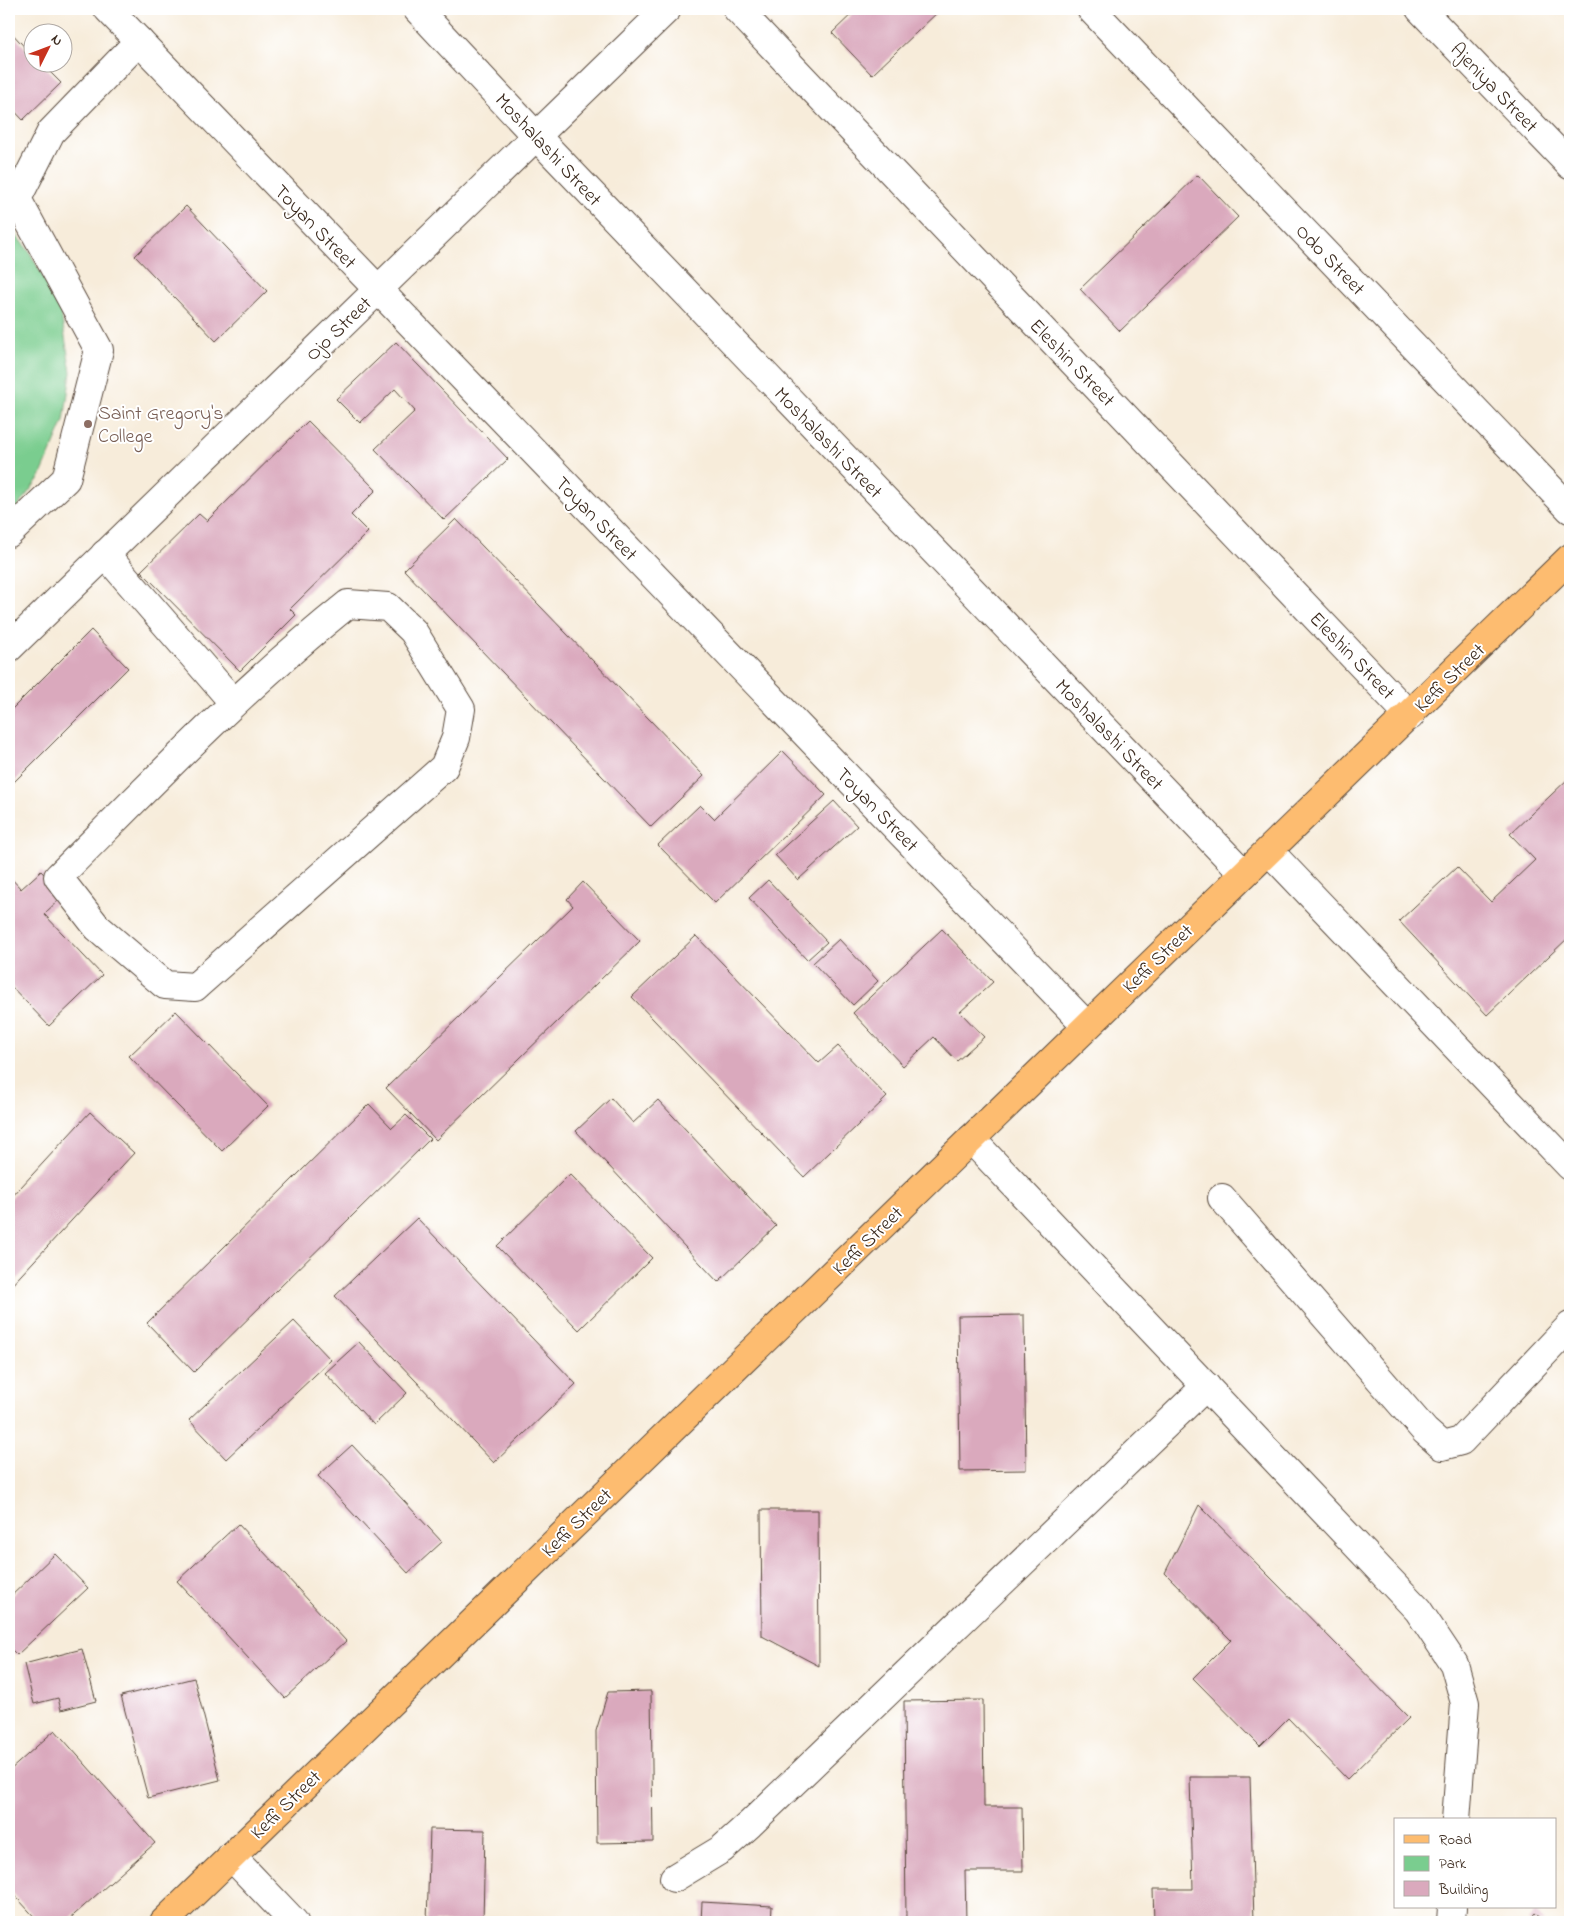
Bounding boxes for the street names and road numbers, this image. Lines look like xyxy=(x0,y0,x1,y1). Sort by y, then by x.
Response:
street label: Ajeniya Street xyxy=(1442,37,1544,141)
street label: Moshalashi Street xyxy=(487,87,608,214)
street label: Toyan Street xyxy=(266,179,362,277)
street label: Odo Street xyxy=(1287,218,1371,303)
street label: Ojo Street xyxy=(300,290,380,369)
street label: Eleshin Street xyxy=(1022,313,1121,415)
street label: Moshalashi Street xyxy=(766,381,888,506)
street label: Toyan Street xyxy=(547,471,643,569)
street label: Eleshin Street xyxy=(1302,606,1401,708)
street label: Keffi Street xyxy=(1409,637,1493,720)
street label: Moshalashi Street xyxy=(1047,673,1169,798)
street label: Toyan Street xyxy=(828,762,924,860)
street label: Keffi Street xyxy=(1117,918,1201,1001)
street label: Keffi Street xyxy=(827,1200,911,1283)
street label: Keffi Street xyxy=(536,1482,620,1565)
street label: Keffi Street xyxy=(245,1764,329,1847)

